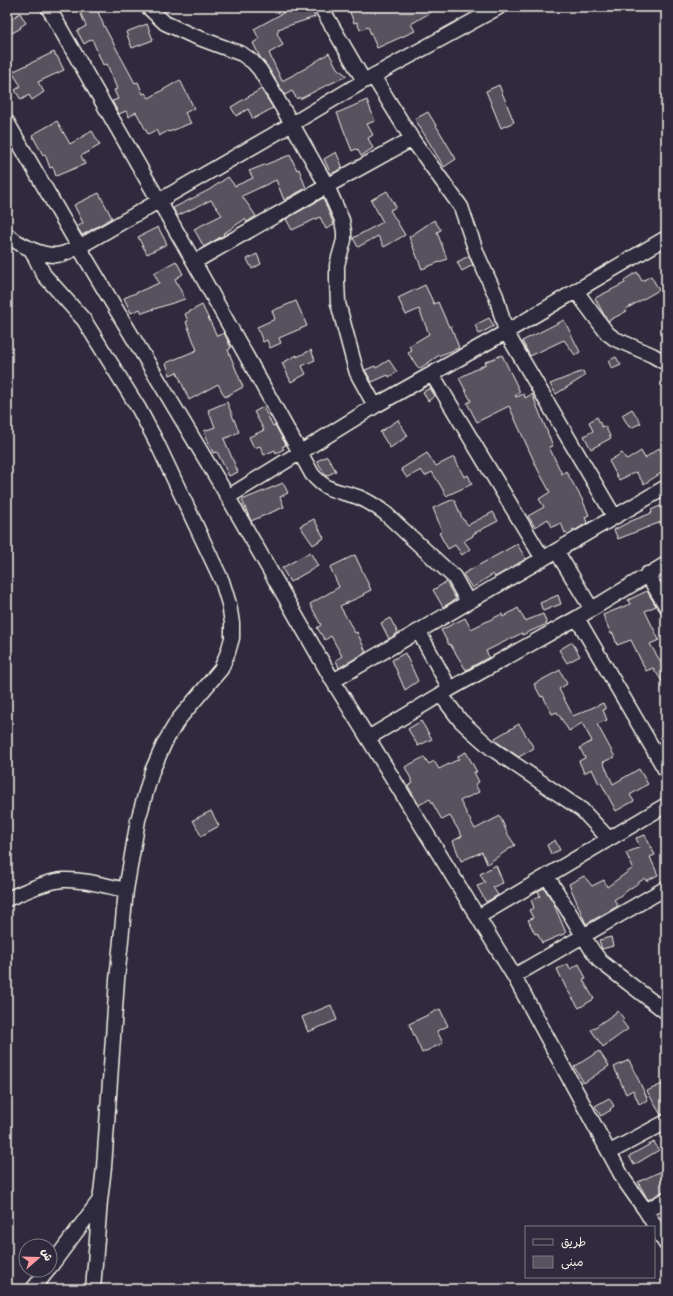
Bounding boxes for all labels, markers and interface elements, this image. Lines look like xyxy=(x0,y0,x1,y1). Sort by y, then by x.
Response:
legend xyxy=(525,1226,655,1278)
text: طريق xyxy=(561,1234,586,1249)
north arrow xyxy=(18,1238,58,1278)
text: ش xyxy=(39,1246,56,1263)
text: مبنى xyxy=(561,1254,584,1270)

